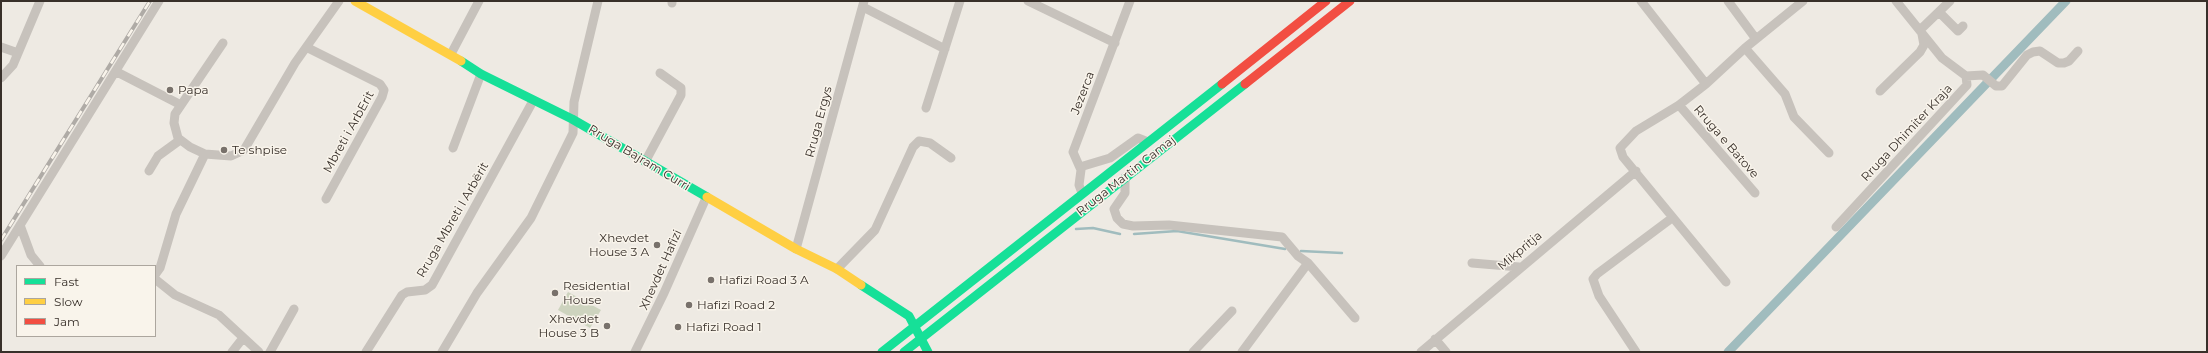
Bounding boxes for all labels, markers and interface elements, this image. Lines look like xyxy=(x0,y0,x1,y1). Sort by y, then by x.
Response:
street label: Jezerca xyxy=(1068,69,1098,117)
street label: Rruga Dhimiter Kraja xyxy=(1858,82,1956,184)
place label: Papa xyxy=(178,83,209,97)
marker: Papa xyxy=(165,85,175,95)
street label: Rruga Ergys xyxy=(803,85,835,159)
street label: Mbreti i ArbErit xyxy=(321,89,377,175)
street label: Rruga e Batove xyxy=(1690,103,1762,181)
street label: Rruga Bajram Curri xyxy=(586,122,692,194)
street label: Rruga Martin Camaj xyxy=(1074,133,1178,219)
place label: Te shpise xyxy=(232,143,287,157)
marker: Te shpise xyxy=(219,145,229,155)
street label: Rruga Mbreti I Arbërit xyxy=(414,160,492,280)
street label: Xhevdet Hafizi xyxy=(637,228,685,312)
street label: Mikpritja xyxy=(1495,228,1545,274)
place label: Xhevdet House 3 A xyxy=(589,231,649,259)
marker: Xhevdet House 3 A xyxy=(652,240,662,250)
legend xyxy=(16,265,156,337)
place label: Hafizi Road 3 A xyxy=(719,273,809,287)
text: Fast xyxy=(54,274,79,289)
marker: Hafizi Road 3 A xyxy=(706,275,716,285)
place label: Residential House xyxy=(563,279,630,307)
marker: Residential House xyxy=(550,288,560,298)
text: Slow xyxy=(54,294,83,309)
place label: Hafizi Road 2 xyxy=(697,298,775,312)
marker: Hafizi Road 2 xyxy=(684,300,694,310)
place label: Xhevdet House 3 B xyxy=(538,312,599,340)
text: Jam xyxy=(54,314,80,329)
place label: Hafizi Road 1 xyxy=(686,320,761,334)
marker: Xhevdet House 3 B xyxy=(602,321,612,331)
marker: Hafizi Road 1 xyxy=(673,322,683,332)

